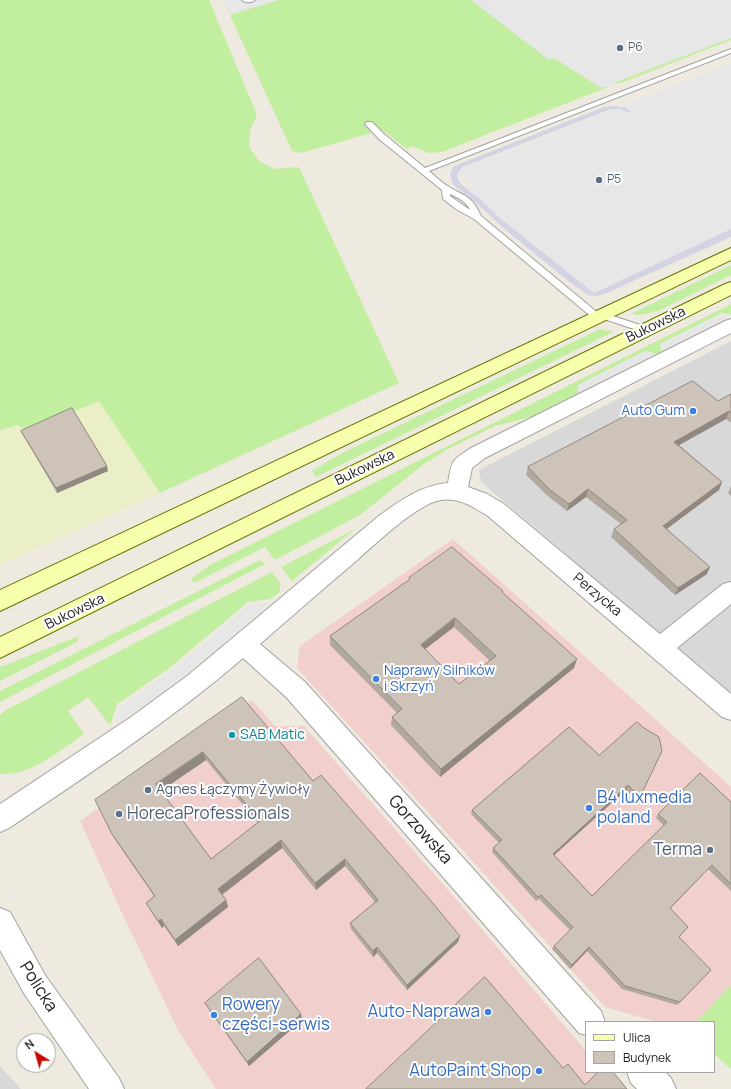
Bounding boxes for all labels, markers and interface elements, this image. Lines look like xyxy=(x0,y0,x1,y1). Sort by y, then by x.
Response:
place label: P6 xyxy=(628,41,643,55)
marker: P6 xyxy=(615,43,625,53)
place label: P5 xyxy=(607,173,621,187)
marker: P5 xyxy=(594,175,604,185)
street label: Bukowska xyxy=(623,303,689,347)
place label: Auto Gum xyxy=(621,403,685,419)
marker: Auto Gum xyxy=(688,406,698,416)
street label: Bukowska xyxy=(332,446,398,490)
street label: Perzycka xyxy=(569,570,625,620)
street label: Bukowska xyxy=(42,590,108,634)
place label: Naprawy Silników i Skrzyń xyxy=(384,663,495,696)
marker: Naprawy Silników i Skrzyń xyxy=(371,674,381,684)
place label: SAB Matic xyxy=(240,727,305,743)
marker: SAB Matic xyxy=(227,730,237,740)
place label: Agnes Łączymy Żywioły xyxy=(156,782,310,798)
marker: Agnes Łączymy Żywioły xyxy=(143,785,153,795)
place label: B4 luxmedia poland xyxy=(597,788,692,828)
street label: Gorzowska xyxy=(384,791,456,869)
marker: B4 luxmedia poland xyxy=(584,803,594,813)
place label: HorecaProfessionals xyxy=(127,804,290,824)
marker: HorecaProfessionals xyxy=(114,809,124,819)
place label: Terma xyxy=(653,840,702,860)
marker: Terma xyxy=(705,845,715,855)
street label: Policka xyxy=(15,958,61,1016)
place label: Rowery części-serwis xyxy=(222,995,330,1035)
place label: Auto-Naprawa xyxy=(367,1002,480,1022)
marker: Auto-Naprawa xyxy=(483,1007,493,1017)
marker: Rowery części-serwis xyxy=(209,1010,219,1020)
legend xyxy=(585,1021,715,1073)
text: Ulica xyxy=(623,1029,650,1046)
north arrow xyxy=(16,1033,56,1073)
text: N xyxy=(21,1035,37,1052)
text: Budynek xyxy=(623,1049,671,1066)
place label: AutoPaint Shop xyxy=(409,1061,531,1081)
marker: AutoPaint Shop xyxy=(534,1066,544,1076)

